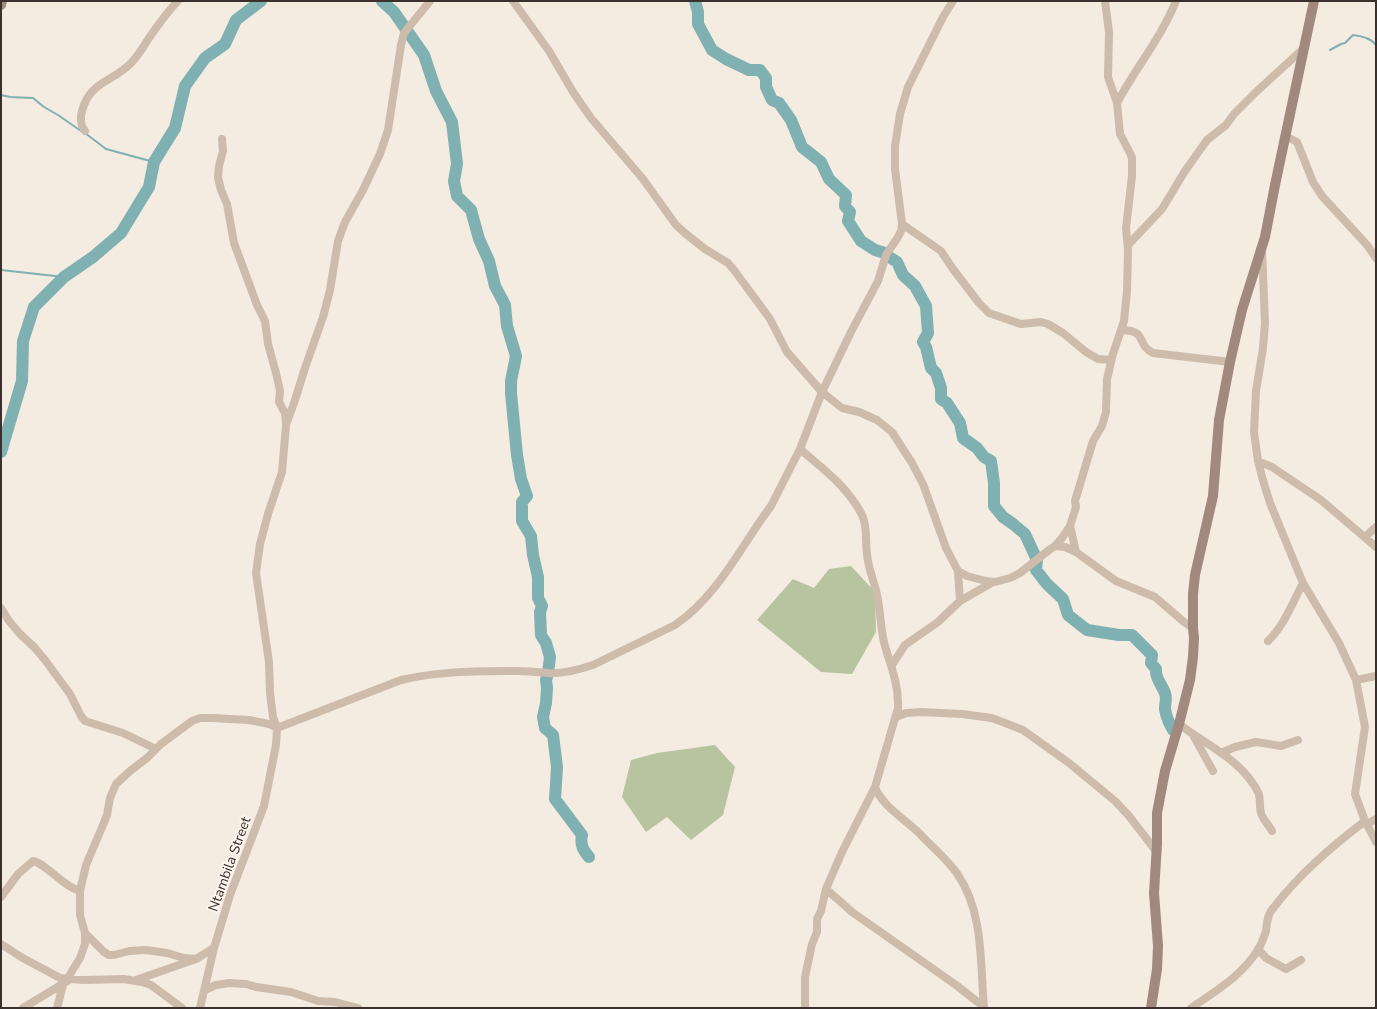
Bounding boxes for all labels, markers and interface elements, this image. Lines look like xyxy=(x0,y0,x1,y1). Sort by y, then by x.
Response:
street label: Ntambila Street xyxy=(204,814,255,914)

